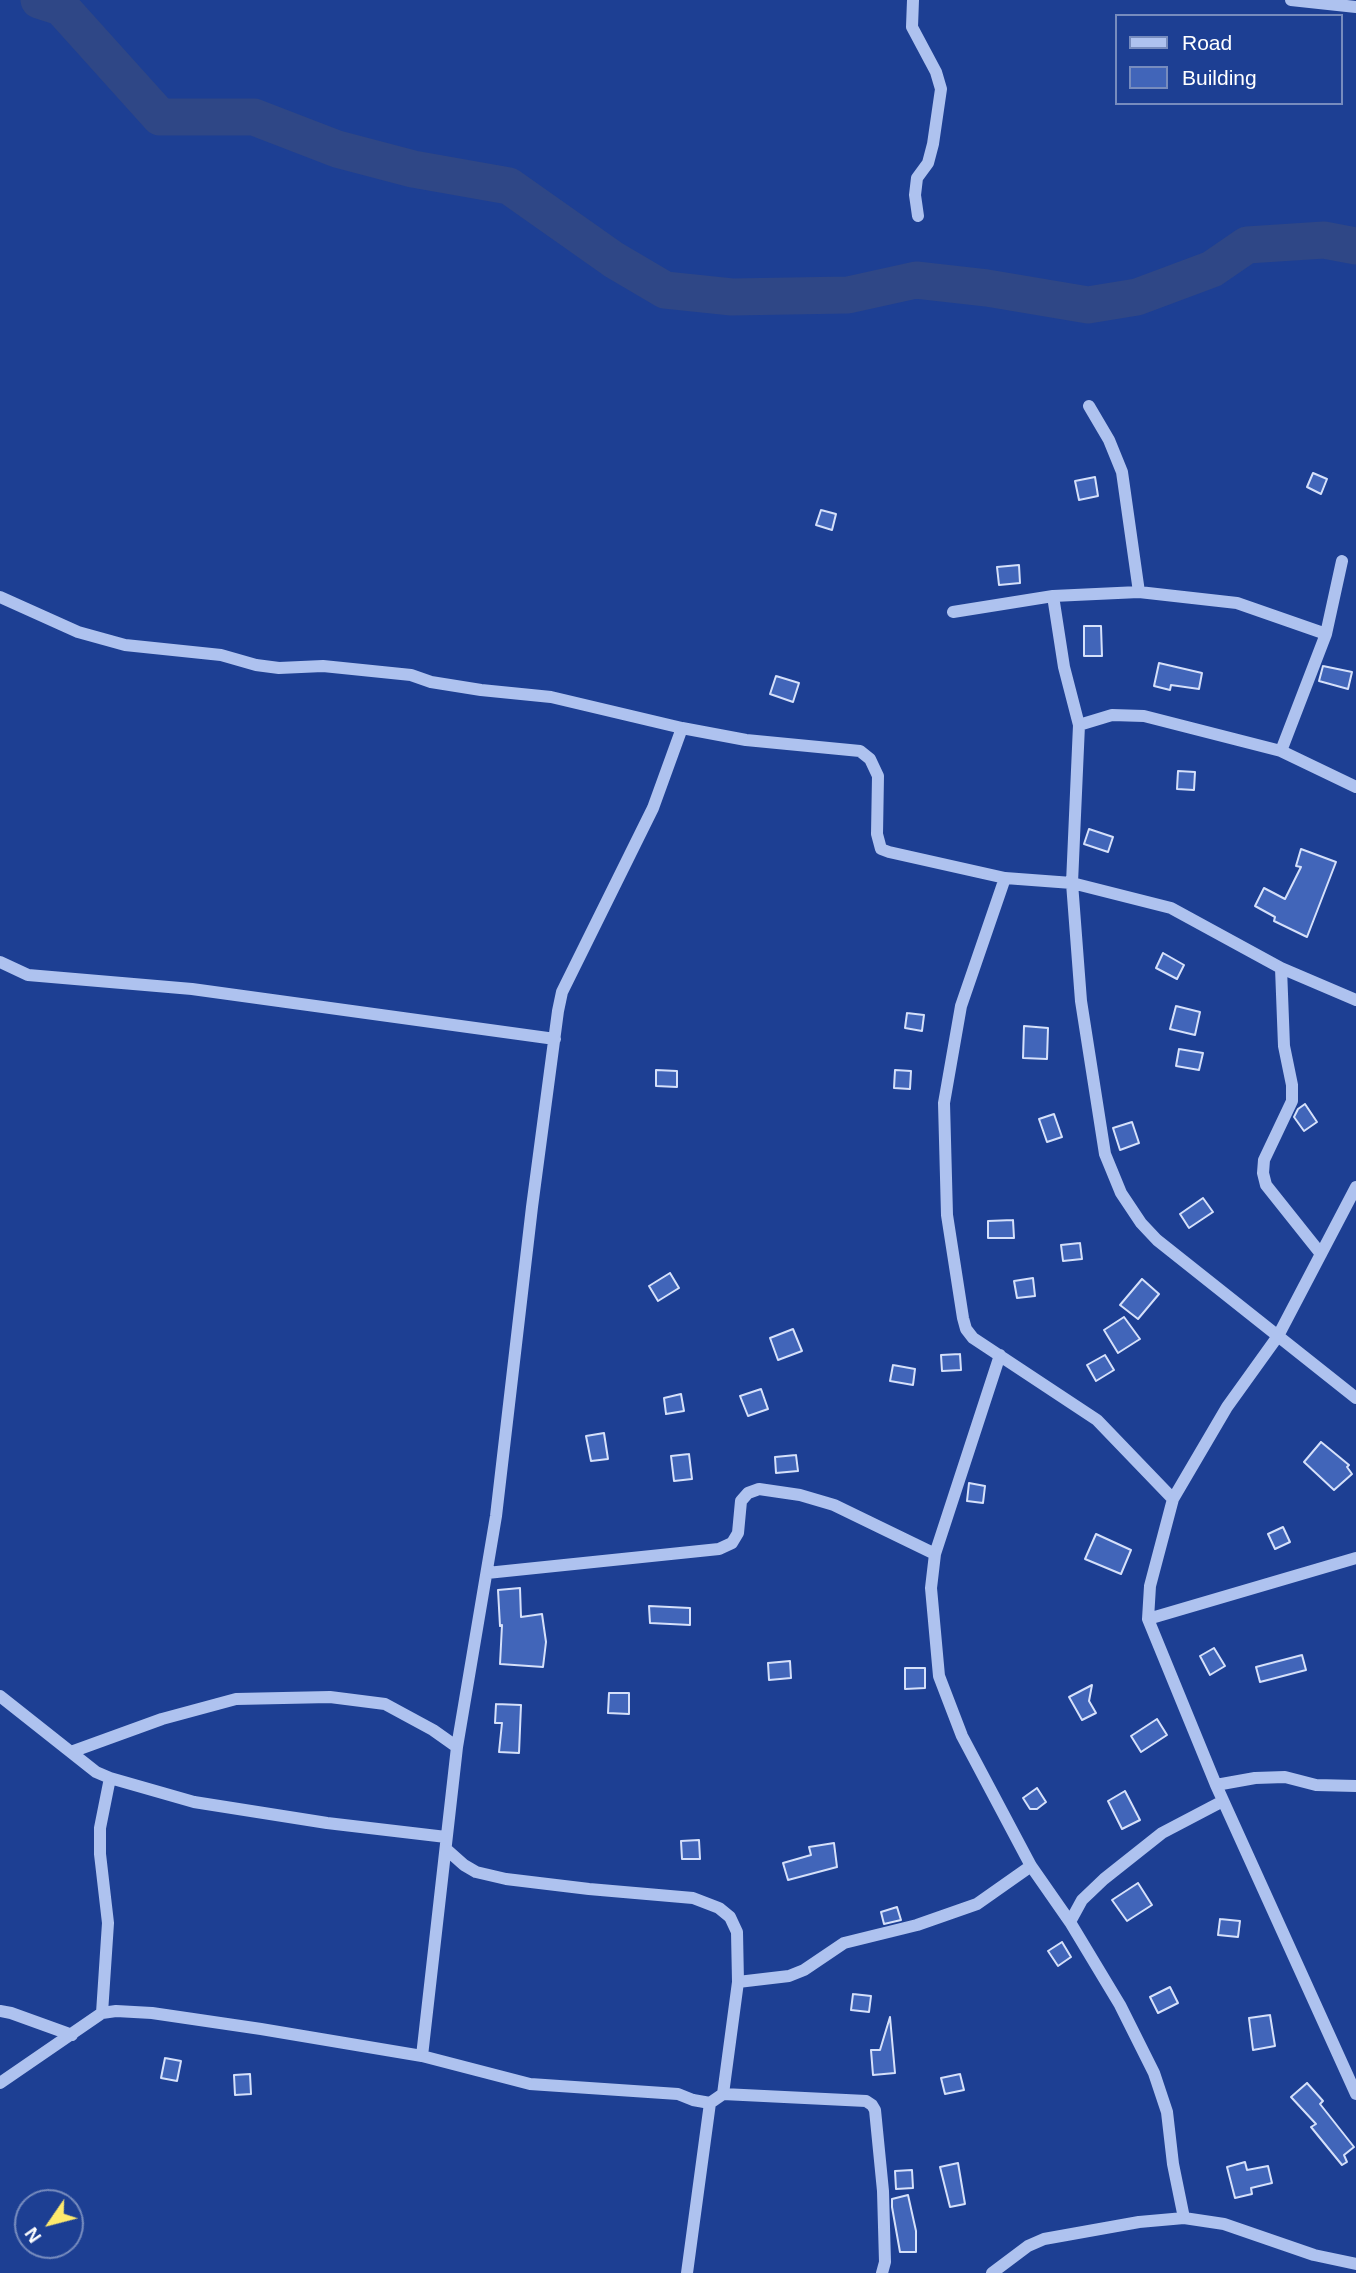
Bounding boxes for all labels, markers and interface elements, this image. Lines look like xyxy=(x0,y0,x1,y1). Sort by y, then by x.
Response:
legend xyxy=(1114,14,1342,105)
text: Road xyxy=(1182,31,1232,54)
text: Building xyxy=(1182,66,1257,89)
north arrow xyxy=(14,2189,84,2259)
text: N xyxy=(20,2224,46,2247)

